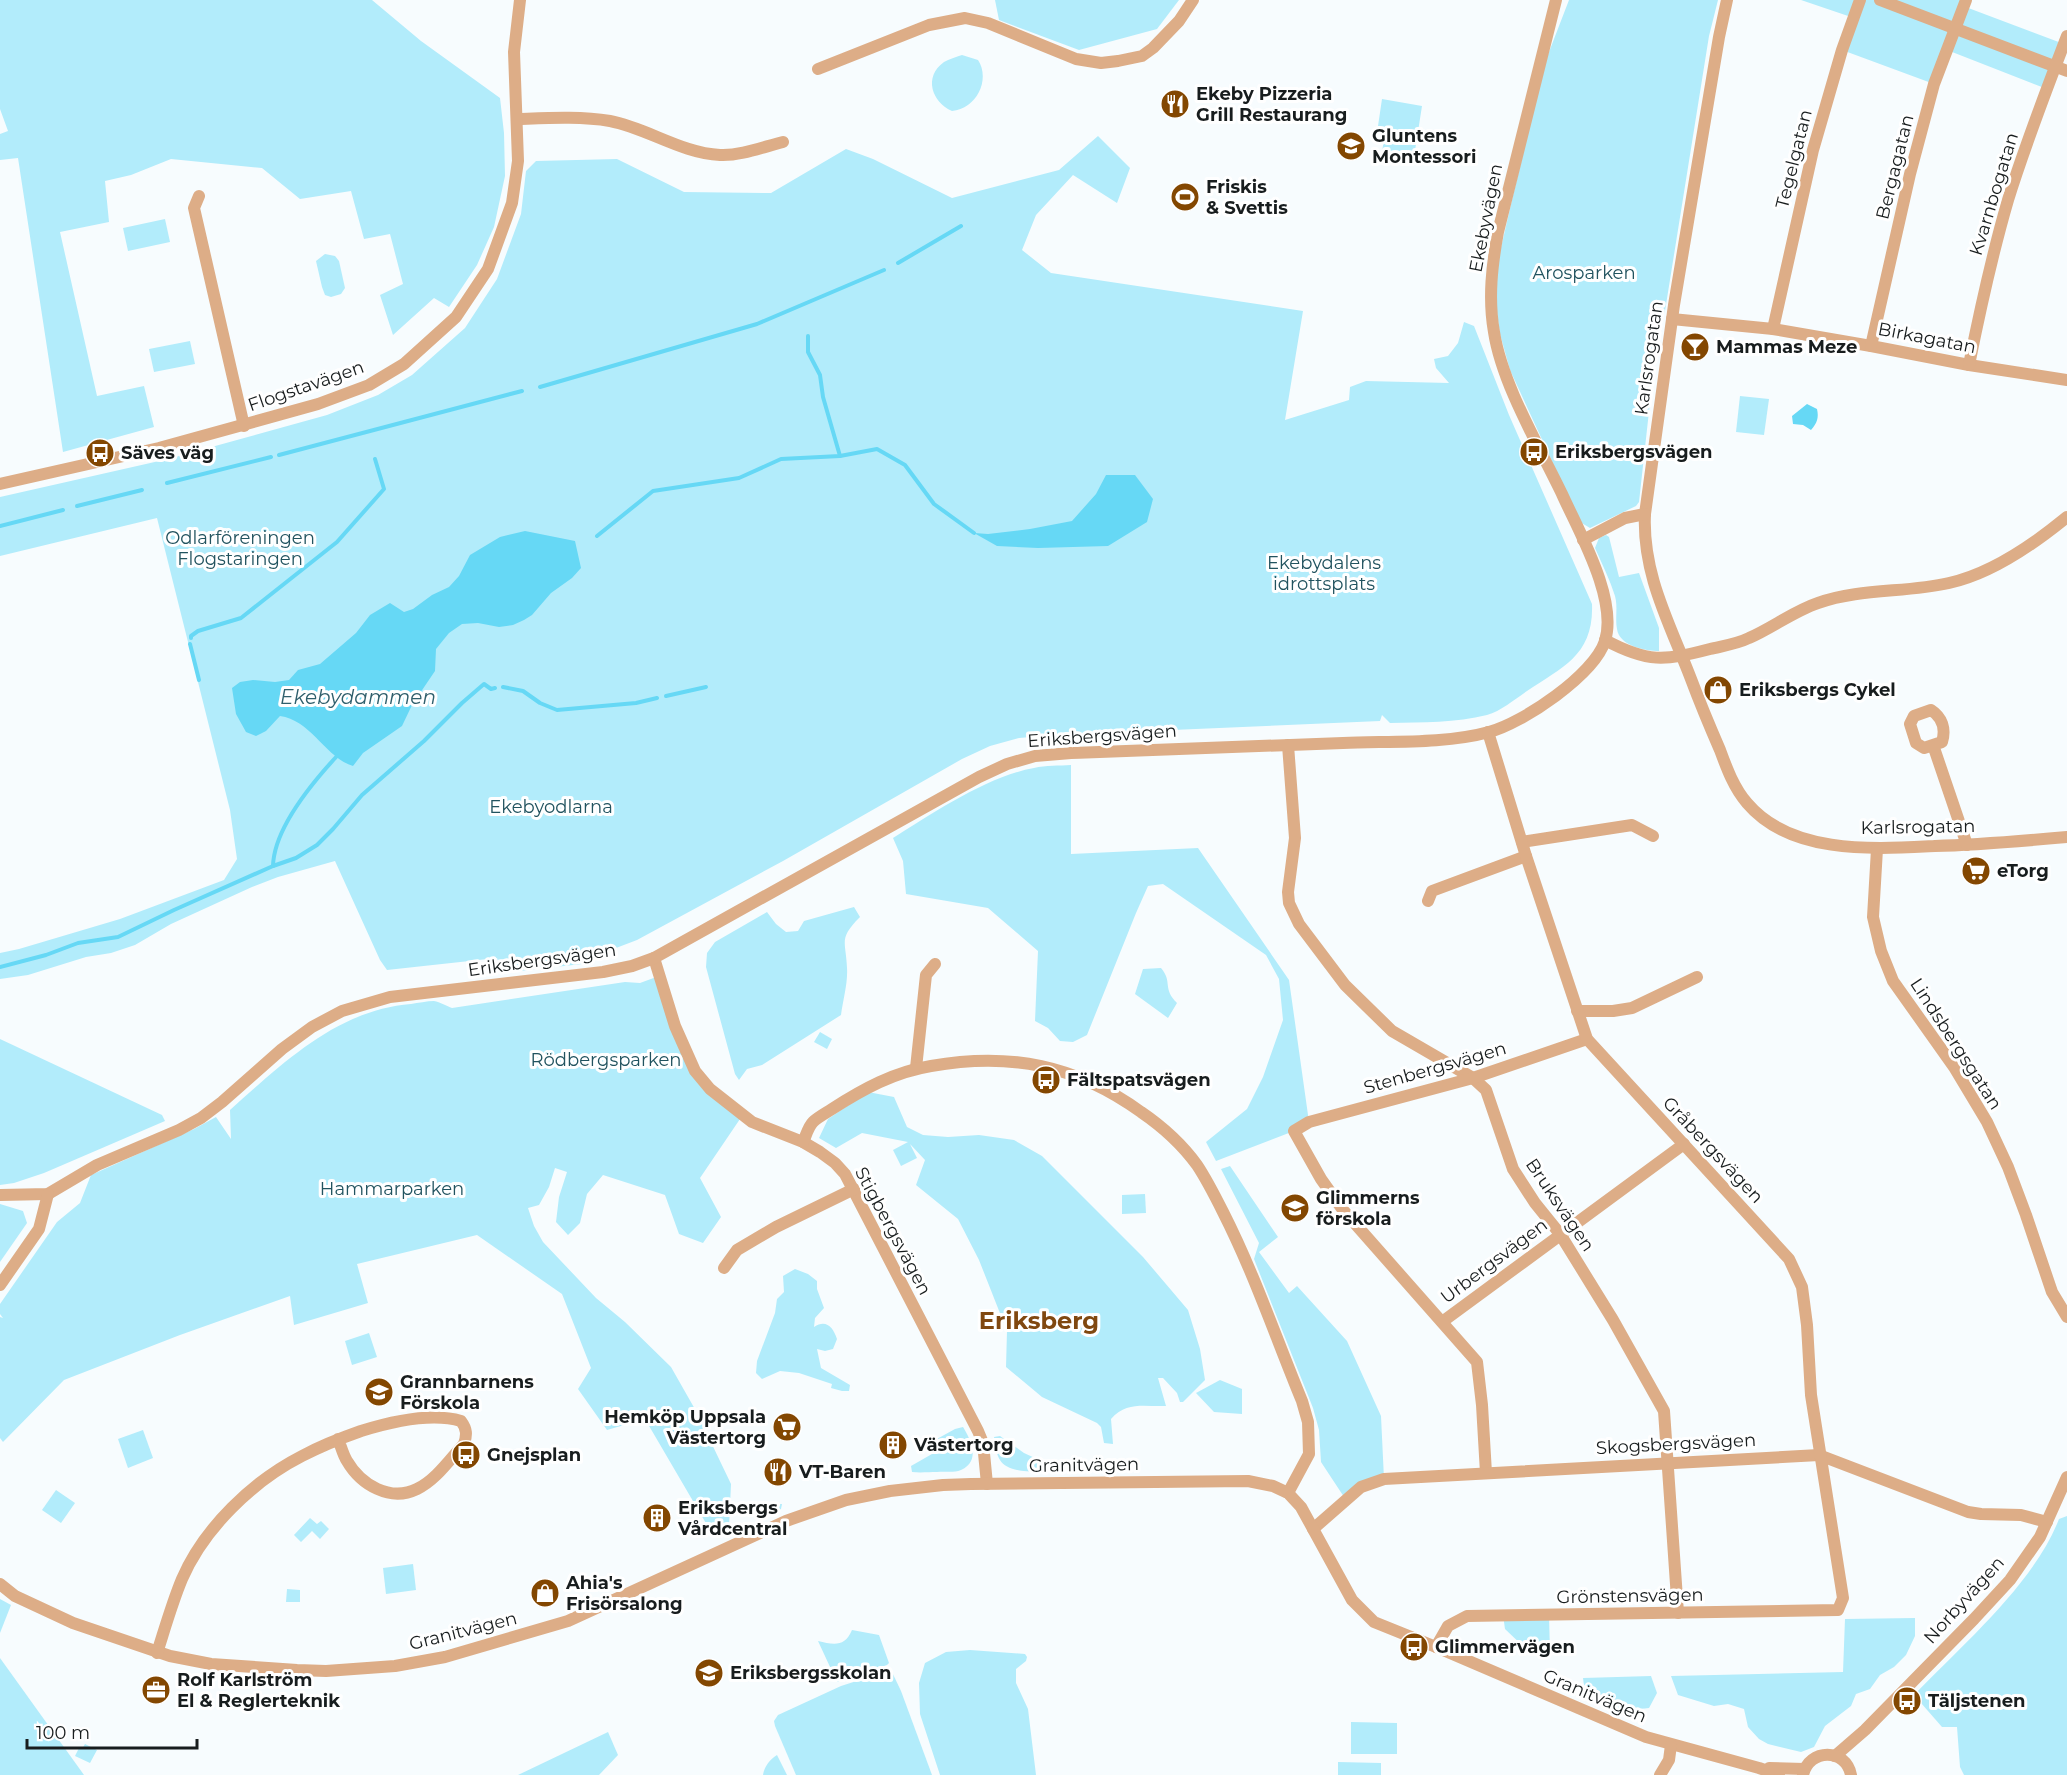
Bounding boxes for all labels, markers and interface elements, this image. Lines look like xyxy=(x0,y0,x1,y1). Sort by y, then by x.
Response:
place label: Ekeby Pizzeria Grill Restaurang xyxy=(1196,83,1347,126)
restaurant icon: Ekeby Pizzeria Grill Restaurang xyxy=(1159,88,1191,120)
street label: Tegelgatan xyxy=(1771,107,1817,211)
street label: Bergagatan xyxy=(1871,112,1919,222)
place label: Gluntens Montessori xyxy=(1372,125,1476,168)
school or university icon: Gluntens Montessori xyxy=(1335,130,1367,162)
street label: Kvarnbogatan xyxy=(1965,130,2023,258)
street label: Ekebyvägen xyxy=(1465,162,1507,274)
place label: Friskis & Svettis xyxy=(1206,176,1288,219)
sports icon: Friskis & Svettis xyxy=(1169,181,1201,213)
park label: Arosparken xyxy=(1532,262,1636,284)
street label: Karlsrogatan xyxy=(1630,300,1668,416)
street label: Birkagatan xyxy=(1876,318,1978,358)
bar icon: Mammas Meze xyxy=(1679,331,1711,363)
place label: Mammas Meze xyxy=(1716,336,1857,358)
street label: Flogstavägen xyxy=(245,356,367,416)
bus stop icon: Eriksbergsvägen xyxy=(1518,436,1550,468)
bus stop icon: Säves väg xyxy=(84,437,116,469)
place label: Eriksbergsvägen xyxy=(1555,441,1713,463)
place label: Säves väg xyxy=(121,442,214,464)
park label: Odlarföreningen Flogstaringen xyxy=(165,527,315,570)
park label: Ekebydalens idrottsplats xyxy=(1267,552,1381,595)
shop icon: Eriksbergs Cykel xyxy=(1702,674,1734,706)
place label: Eriksbergs Cykel xyxy=(1739,679,1896,701)
water label: Ekebydammen xyxy=(280,685,436,709)
street label: Eriksbergsvägen xyxy=(1027,720,1177,752)
park label: Ekebyodlarna xyxy=(489,796,613,818)
street label: Karlsrogatan xyxy=(1860,815,1976,839)
supermarket icon: eTorg xyxy=(1960,855,1992,887)
place label: eTorg xyxy=(1997,860,2049,882)
street label: Eriksbergsvägen xyxy=(466,939,618,981)
street label: Lindsbergsgatan xyxy=(1905,974,2007,1114)
street label: Stenbergsvägen xyxy=(1361,1037,1509,1099)
park label: Rödbergsparken xyxy=(531,1049,681,1071)
bus stop icon: Fältspatsvägen xyxy=(1030,1064,1062,1096)
place label: Fältspatsvägen xyxy=(1067,1069,1211,1091)
street label: Gråbergsvägen xyxy=(1658,1092,1768,1208)
street label: Bruksvägen xyxy=(1521,1154,1599,1256)
street label: Stigbergsvägen xyxy=(850,1163,936,1299)
park label: Hammarparken xyxy=(320,1178,464,1200)
place label: Glimmerns förskola xyxy=(1316,1187,1420,1230)
school or university icon: Glimmerns förskola xyxy=(1279,1192,1311,1224)
street label: Urbergsvägen xyxy=(1436,1214,1552,1308)
district label: Eriksberg xyxy=(979,1306,1099,1335)
place label: Grannbarnens Förskola xyxy=(400,1371,534,1414)
school or university icon: Grannbarnens Förskola xyxy=(363,1376,395,1408)
place label: Hemköp Uppsala Västertorg xyxy=(604,1406,766,1449)
supermarket icon: Hemköp Uppsala Västertorg xyxy=(771,1411,803,1443)
building icon: Västertorg xyxy=(877,1429,909,1461)
street label: Skogsbergsvägen xyxy=(1595,1429,1757,1459)
place label: Västertorg xyxy=(913,1434,1014,1456)
bus stop icon: Gnejsplan xyxy=(450,1439,482,1471)
place label: Gnejsplan xyxy=(487,1444,581,1466)
street label: Granitvägen xyxy=(1029,1453,1139,1477)
restaurant icon: VT-Baren xyxy=(762,1456,794,1488)
place label: VT-Baren xyxy=(798,1461,886,1483)
place label: Eriksbergs Vårdcentral xyxy=(677,1497,787,1540)
building icon: Eriksbergs Vårdcentral xyxy=(641,1502,673,1534)
street label: Norbyvägen xyxy=(1919,1552,2009,1648)
place label: Ahia's Frisörsalong xyxy=(565,1572,683,1615)
shop icon: Ahia's Frisörsalong xyxy=(529,1577,561,1609)
street label: Grönstensvägen xyxy=(1556,1584,1704,1608)
street label: Granitvägen xyxy=(407,1607,519,1655)
bus stop icon: Glimmervägen xyxy=(1398,1631,1430,1663)
place label: Glimmervägen xyxy=(1435,1636,1575,1658)
school or university icon: Eriksbergsskolan xyxy=(693,1657,725,1689)
place label: Eriksbergsskolan xyxy=(730,1662,891,1684)
street label: Granitvägen xyxy=(1540,1664,1650,1728)
place label: Rolf Karlström El & Reglerteknik xyxy=(177,1669,340,1712)
office icon: Rolf Karlström El & Reglerteknik xyxy=(140,1674,172,1706)
bus stop icon: Täljstenen xyxy=(1891,1685,1923,1717)
place label: Täljstenen xyxy=(1928,1690,2025,1712)
scale bar xyxy=(27,1712,196,1750)
text: 100 m xyxy=(36,1722,90,1744)

